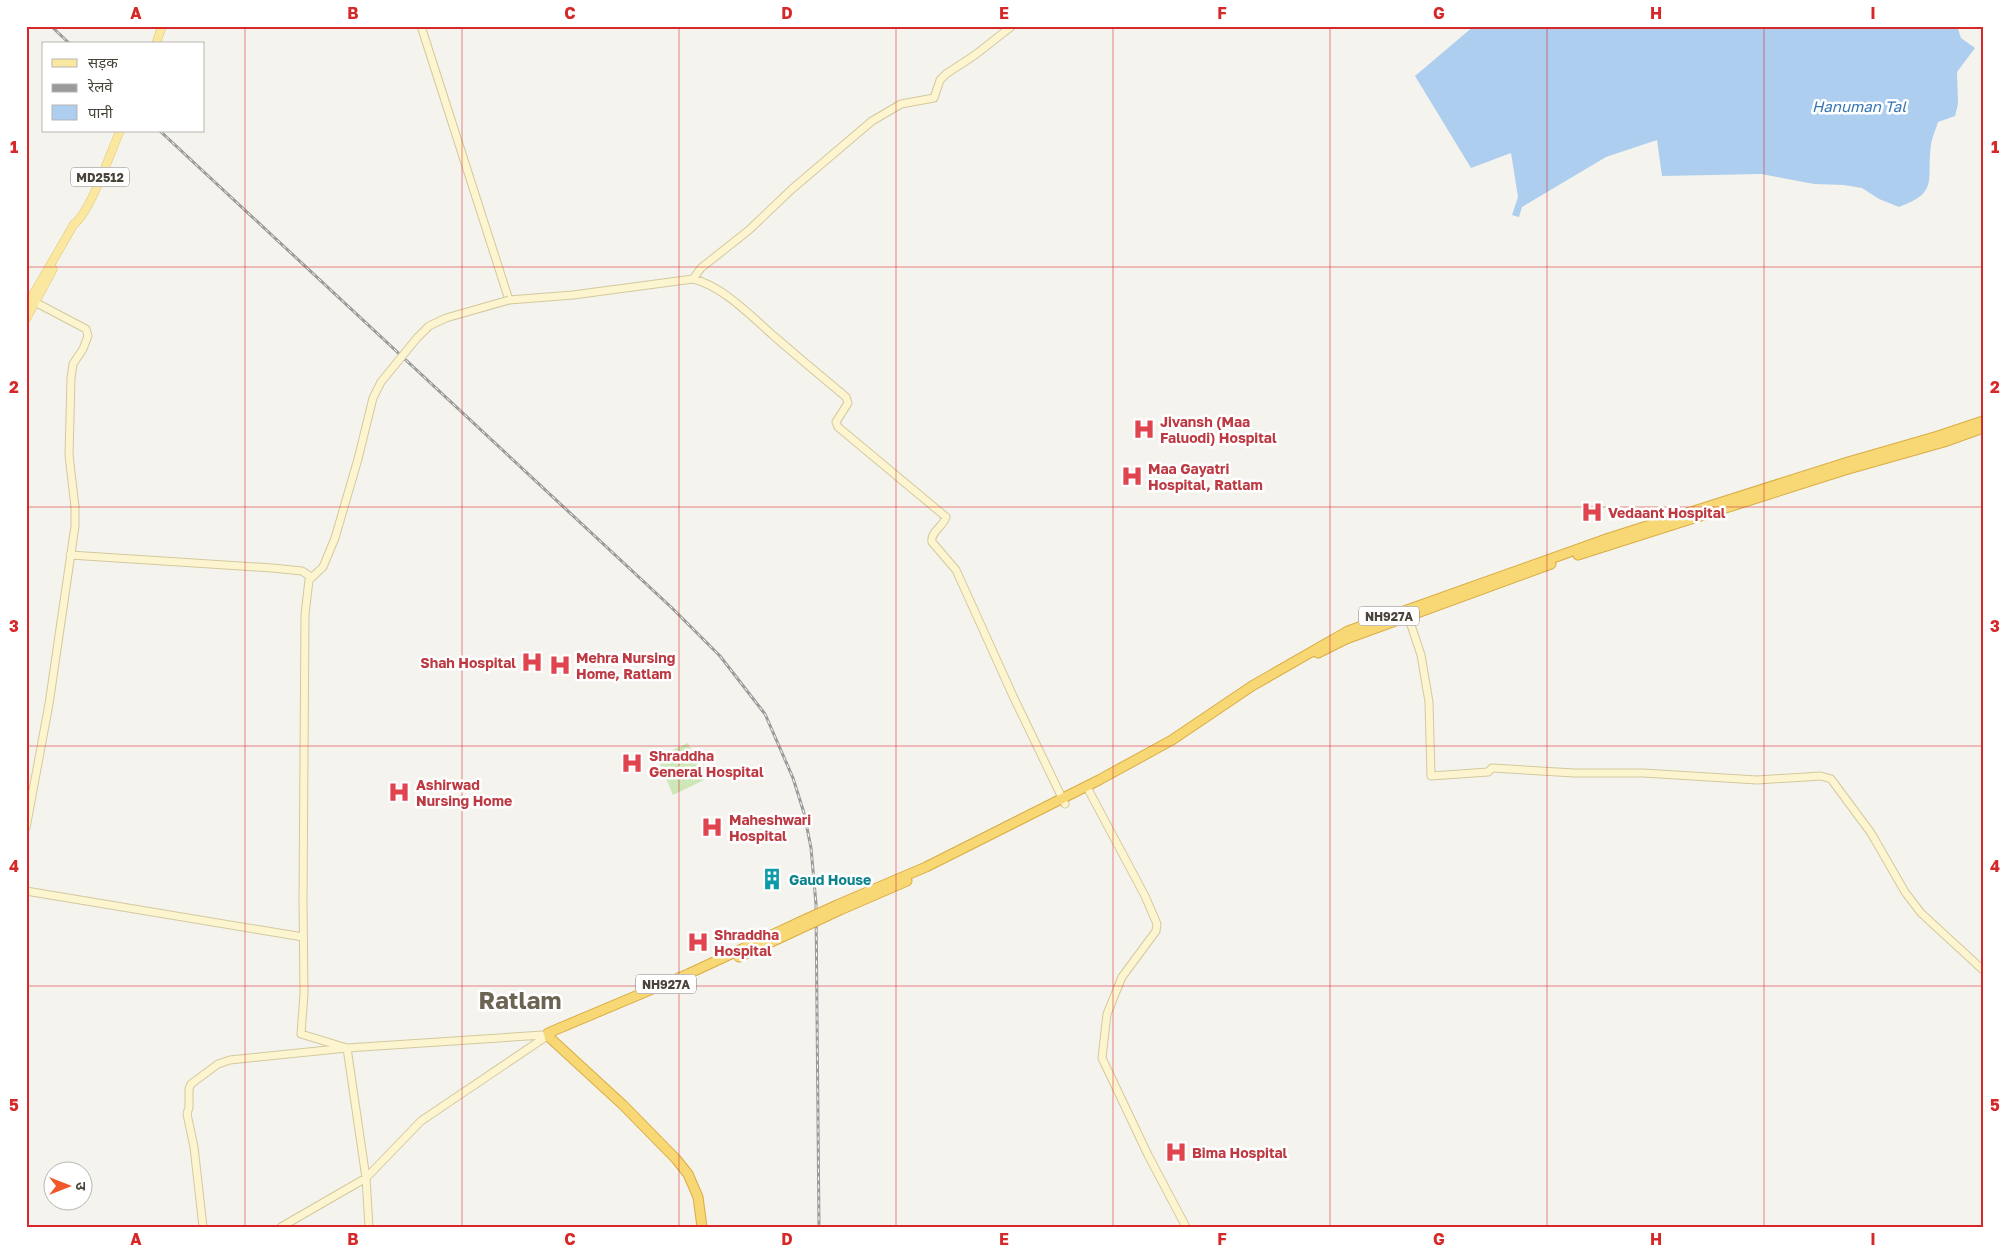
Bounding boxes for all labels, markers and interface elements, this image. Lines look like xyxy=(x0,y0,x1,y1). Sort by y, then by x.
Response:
text: A xyxy=(130,3,142,23)
text: B xyxy=(347,3,359,23)
text: C xyxy=(564,3,576,23)
text: D xyxy=(781,3,793,23)
text: E xyxy=(999,3,1009,23)
text: F xyxy=(1217,3,1227,23)
text: G xyxy=(1433,3,1445,23)
text: H xyxy=(1650,3,1662,23)
text: I xyxy=(1870,3,1876,23)
legend xyxy=(42,42,205,132)
text: सड़क xyxy=(88,53,118,71)
text: रेलवे xyxy=(87,77,113,95)
water label: Hanuman Tal xyxy=(1812,97,1907,115)
text: पानी xyxy=(88,103,114,121)
text: 1 xyxy=(10,137,18,157)
text: 1 xyxy=(1991,137,1999,157)
road number: MD2512 xyxy=(71,168,129,186)
text: 2 xyxy=(9,377,19,397)
text: 2 xyxy=(1990,377,2000,397)
place label: Jivansh (Maa Faluodi) Hospital xyxy=(1160,413,1277,446)
hospital icon: Jivansh (Maa Faluodi) Hospital xyxy=(1131,416,1157,442)
place label: Maa Gayatri Hospital, Ratlam xyxy=(1148,460,1263,493)
hospital icon: Maa Gayatri Hospital, Ratlam xyxy=(1119,463,1145,489)
hospital icon: Vedaant Hospital xyxy=(1579,499,1605,525)
place label: Vedaant Hospital xyxy=(1608,504,1726,521)
road number: NH927A xyxy=(1359,606,1419,626)
text: 3 xyxy=(9,616,19,636)
text: 3 xyxy=(1990,616,2000,636)
hospital icon: Shah Hospital xyxy=(519,649,545,675)
place label: Mehra Nursing Home, Ratlam xyxy=(576,649,675,682)
hospital icon: Mehra Nursing Home, Ratlam xyxy=(547,652,573,678)
place label: Shah Hospital xyxy=(420,654,516,671)
place label: Shraddha General Hospital xyxy=(649,747,764,780)
hospital icon: Shraddha General Hospital xyxy=(619,750,645,776)
place label: Ashirwad Nursing Home xyxy=(416,776,512,809)
hospital icon: Ashirwad Nursing Home xyxy=(386,779,412,805)
place label: Maheshwari Hospital xyxy=(729,811,811,844)
hospital icon: Maheshwari Hospital xyxy=(699,814,725,840)
text: 4 xyxy=(9,856,19,876)
text: 4 xyxy=(1990,856,2000,876)
building icon: Gaud House xyxy=(759,866,785,892)
place label: Gaud House xyxy=(789,871,871,888)
place label: Shraddha Hospital xyxy=(714,926,779,959)
hospital icon: Shraddha Hospital xyxy=(685,929,711,955)
road number: NH927A xyxy=(636,974,696,994)
district label: Ratlam xyxy=(479,985,561,1014)
text: 5 xyxy=(9,1095,19,1115)
text: 5 xyxy=(1990,1095,2000,1115)
hospital icon: Bima Hospital xyxy=(1163,1139,1189,1165)
place label: Bima Hospital xyxy=(1192,1144,1288,1161)
north arrow xyxy=(42,1160,92,1210)
text: उ xyxy=(73,1182,90,1191)
text: A xyxy=(130,1229,142,1249)
text: B xyxy=(347,1229,359,1249)
text: C xyxy=(564,1229,576,1249)
text: D xyxy=(781,1229,793,1249)
text: E xyxy=(999,1229,1009,1249)
text: F xyxy=(1217,1229,1227,1249)
text: G xyxy=(1433,1229,1445,1249)
text: H xyxy=(1650,1229,1662,1249)
text: I xyxy=(1870,1229,1876,1249)

